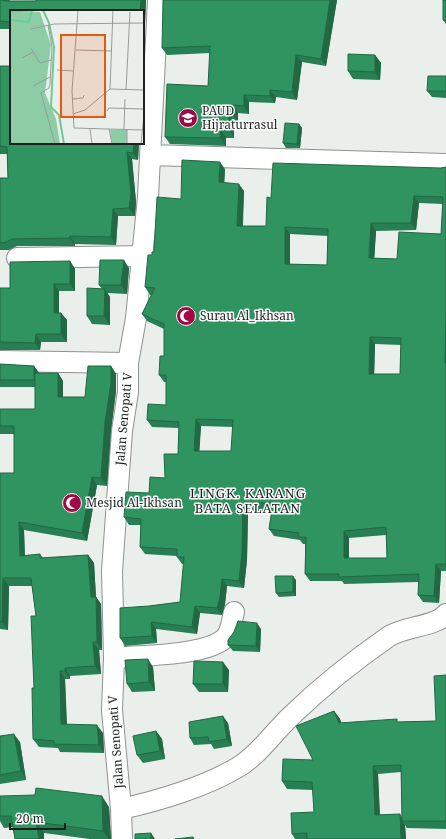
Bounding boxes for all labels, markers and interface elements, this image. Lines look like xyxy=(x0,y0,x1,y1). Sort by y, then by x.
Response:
inset map xyxy=(10,10,144,144)
place label: PAUD Hijraturrasul xyxy=(202,102,278,133)
school or university icon: PAUD Hijraturrasul xyxy=(177,107,199,129)
mosque icon: Surau Al_Ikhsan xyxy=(175,305,197,327)
place label: Surau Al_Ikhsan xyxy=(200,307,294,324)
street label: Jalan Senopati V xyxy=(111,371,136,467)
district label: LINGK. KARANG BATA SELATAN xyxy=(190,484,306,517)
mosque icon: Mesjid Al-Ikhsan xyxy=(61,492,83,514)
place label: Mesjid Al-Ikhsan xyxy=(86,494,182,511)
street label: Jalan Senopati V xyxy=(104,694,127,790)
scale bar xyxy=(10,805,65,831)
text: 20 m xyxy=(16,810,44,827)

